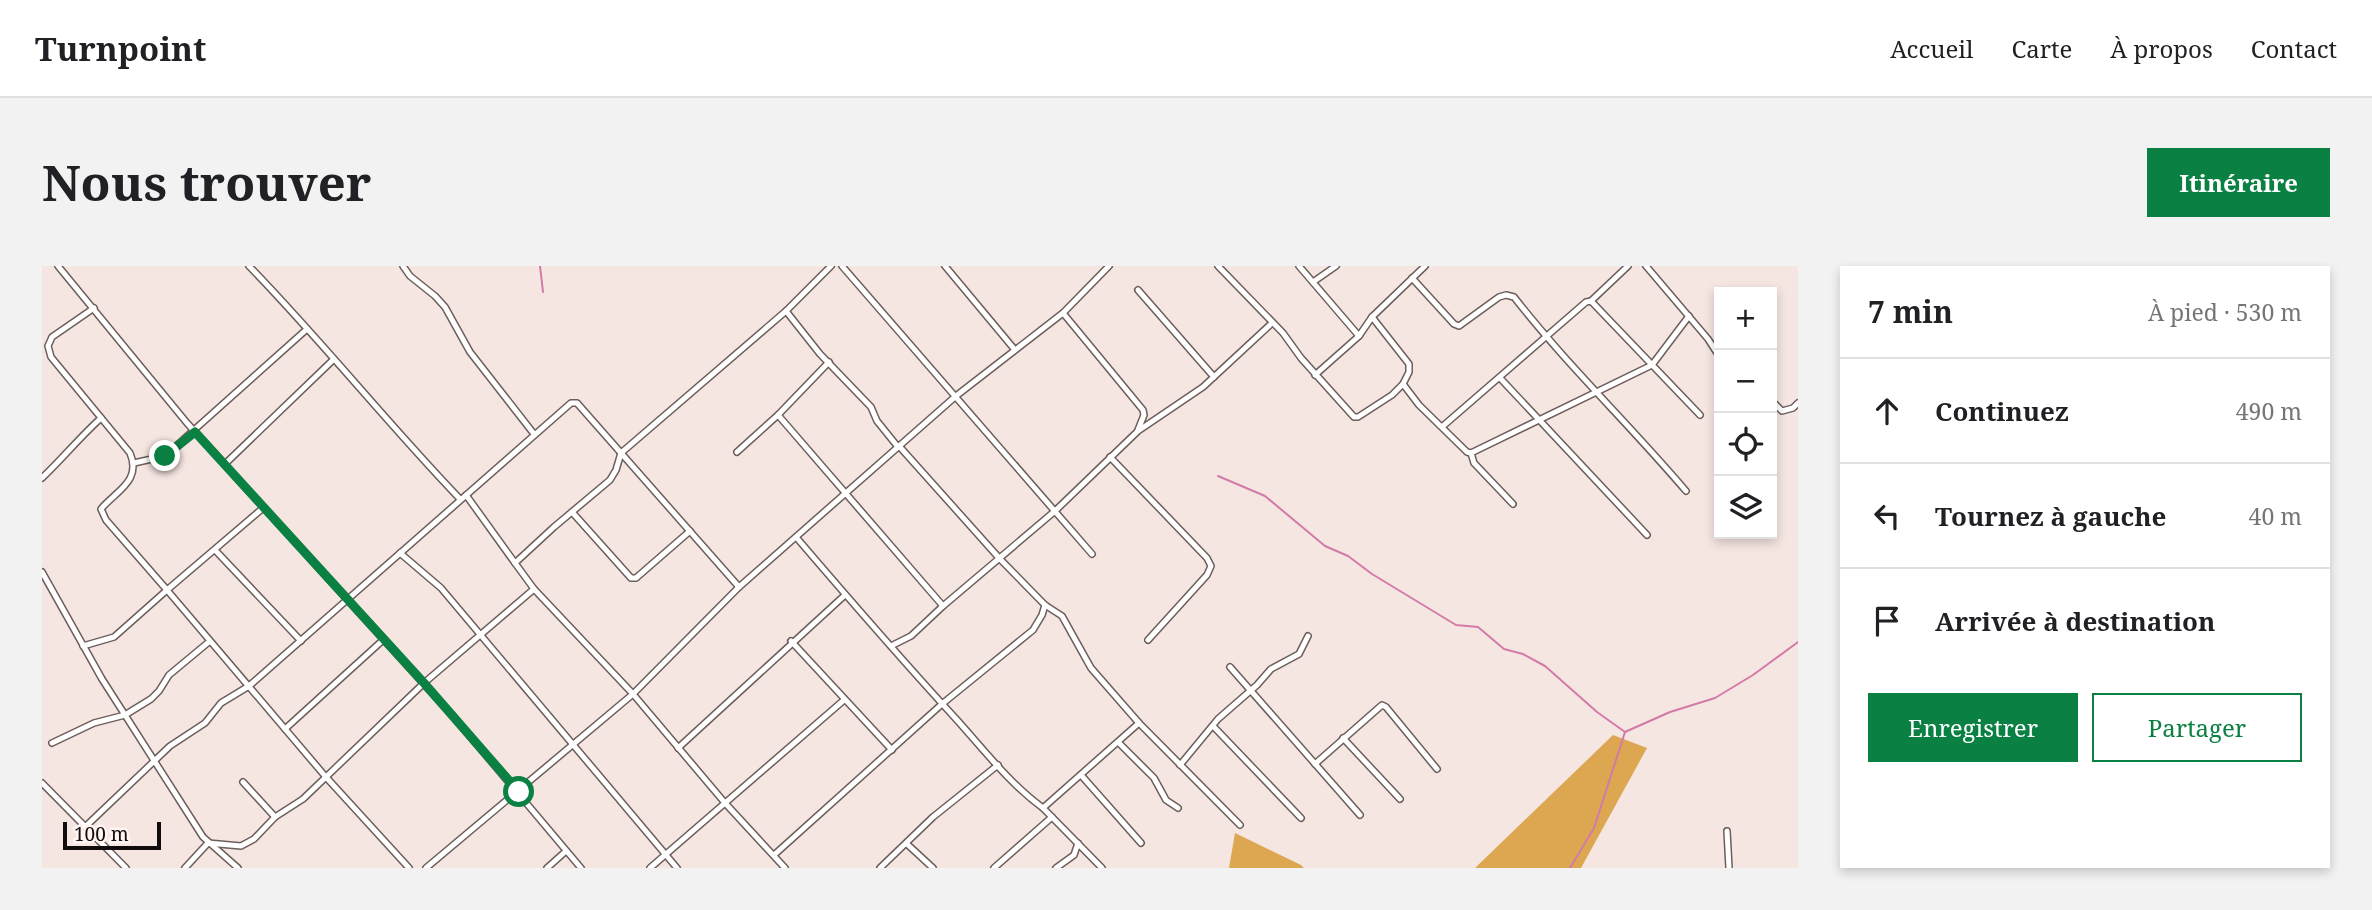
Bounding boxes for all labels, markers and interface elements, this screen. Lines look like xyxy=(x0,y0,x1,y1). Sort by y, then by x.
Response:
text: Turnpoint xyxy=(35,26,206,71)
text: Accueil xyxy=(1890,32,1973,65)
text: Carte xyxy=(2011,32,2072,65)
text: À propos xyxy=(2110,32,2213,65)
text: Contact xyxy=(2251,32,2337,65)
button: Itinéraire xyxy=(2147,148,2330,217)
text: Nous trouver xyxy=(42,149,371,215)
map controls xyxy=(1714,287,1777,539)
button: + xyxy=(1714,287,1777,350)
text: 7 min xyxy=(1868,291,1953,332)
text: À pied · 530 m xyxy=(2148,296,2302,328)
button: − xyxy=(1714,350,1777,413)
icon: ahead xyxy=(1868,392,1906,430)
text: Continuez xyxy=(1935,393,2069,429)
text: 490 m xyxy=(2236,395,2302,427)
button: locate xyxy=(1714,413,1777,476)
route end xyxy=(149,440,180,471)
button: layers xyxy=(1714,476,1777,539)
icon: left xyxy=(1868,497,1906,535)
text: Tournez à gauche xyxy=(1935,498,2166,534)
text: 40 m xyxy=(2249,500,2302,532)
icon: arrive xyxy=(1868,602,1906,640)
text: Arrivée à destination xyxy=(1935,603,2215,639)
button: Enregistrer xyxy=(1868,693,2078,762)
button: Partager xyxy=(2092,693,2302,762)
route start xyxy=(503,776,534,807)
scale bar xyxy=(63,819,161,851)
text: 100 m xyxy=(74,821,129,847)

